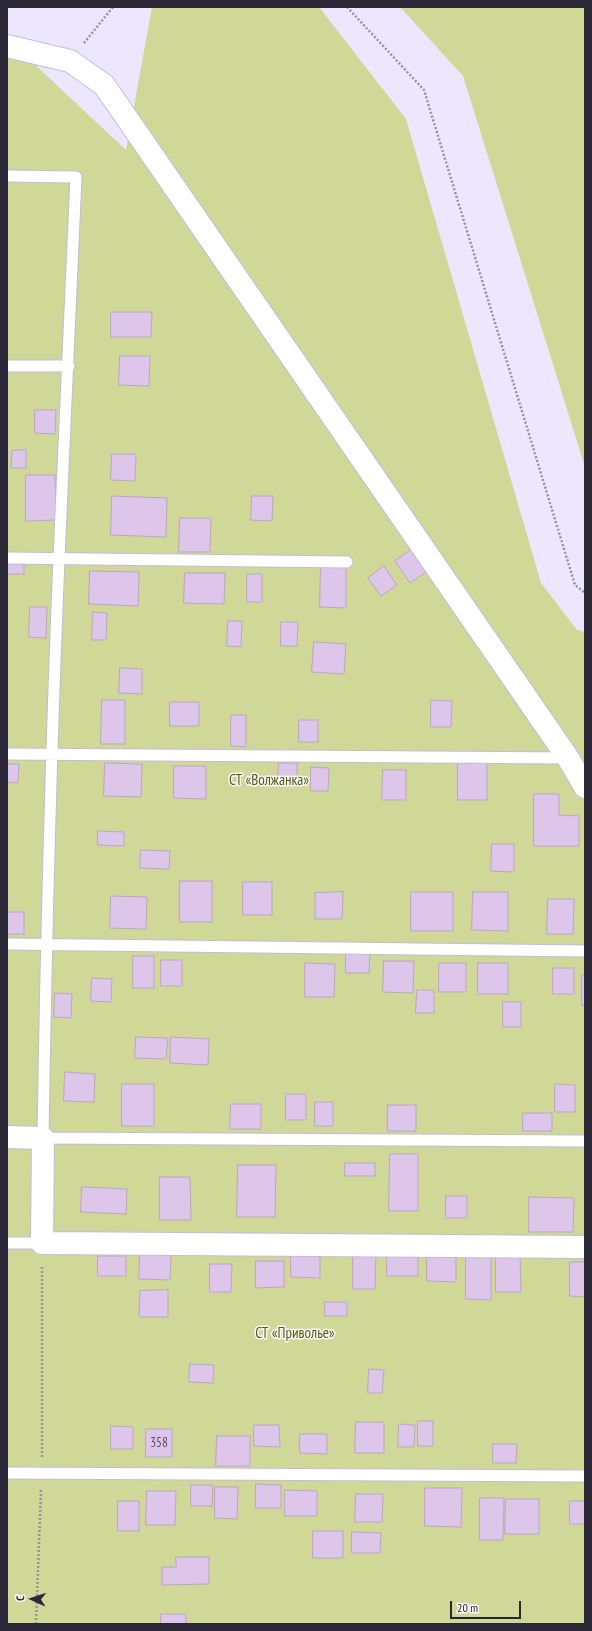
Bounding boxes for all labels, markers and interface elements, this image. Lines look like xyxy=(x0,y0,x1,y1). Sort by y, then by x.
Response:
park label: СТ «Волжанка» xyxy=(229,772,309,790)
park label: СТ «Приволье» xyxy=(255,1325,335,1343)
house number: 358 xyxy=(150,1435,168,1451)
north arrow xyxy=(12,1579,52,1619)
scale bar xyxy=(452,1593,523,1619)
text: С xyxy=(13,1595,27,1601)
text: 20 m xyxy=(457,1600,478,1615)

